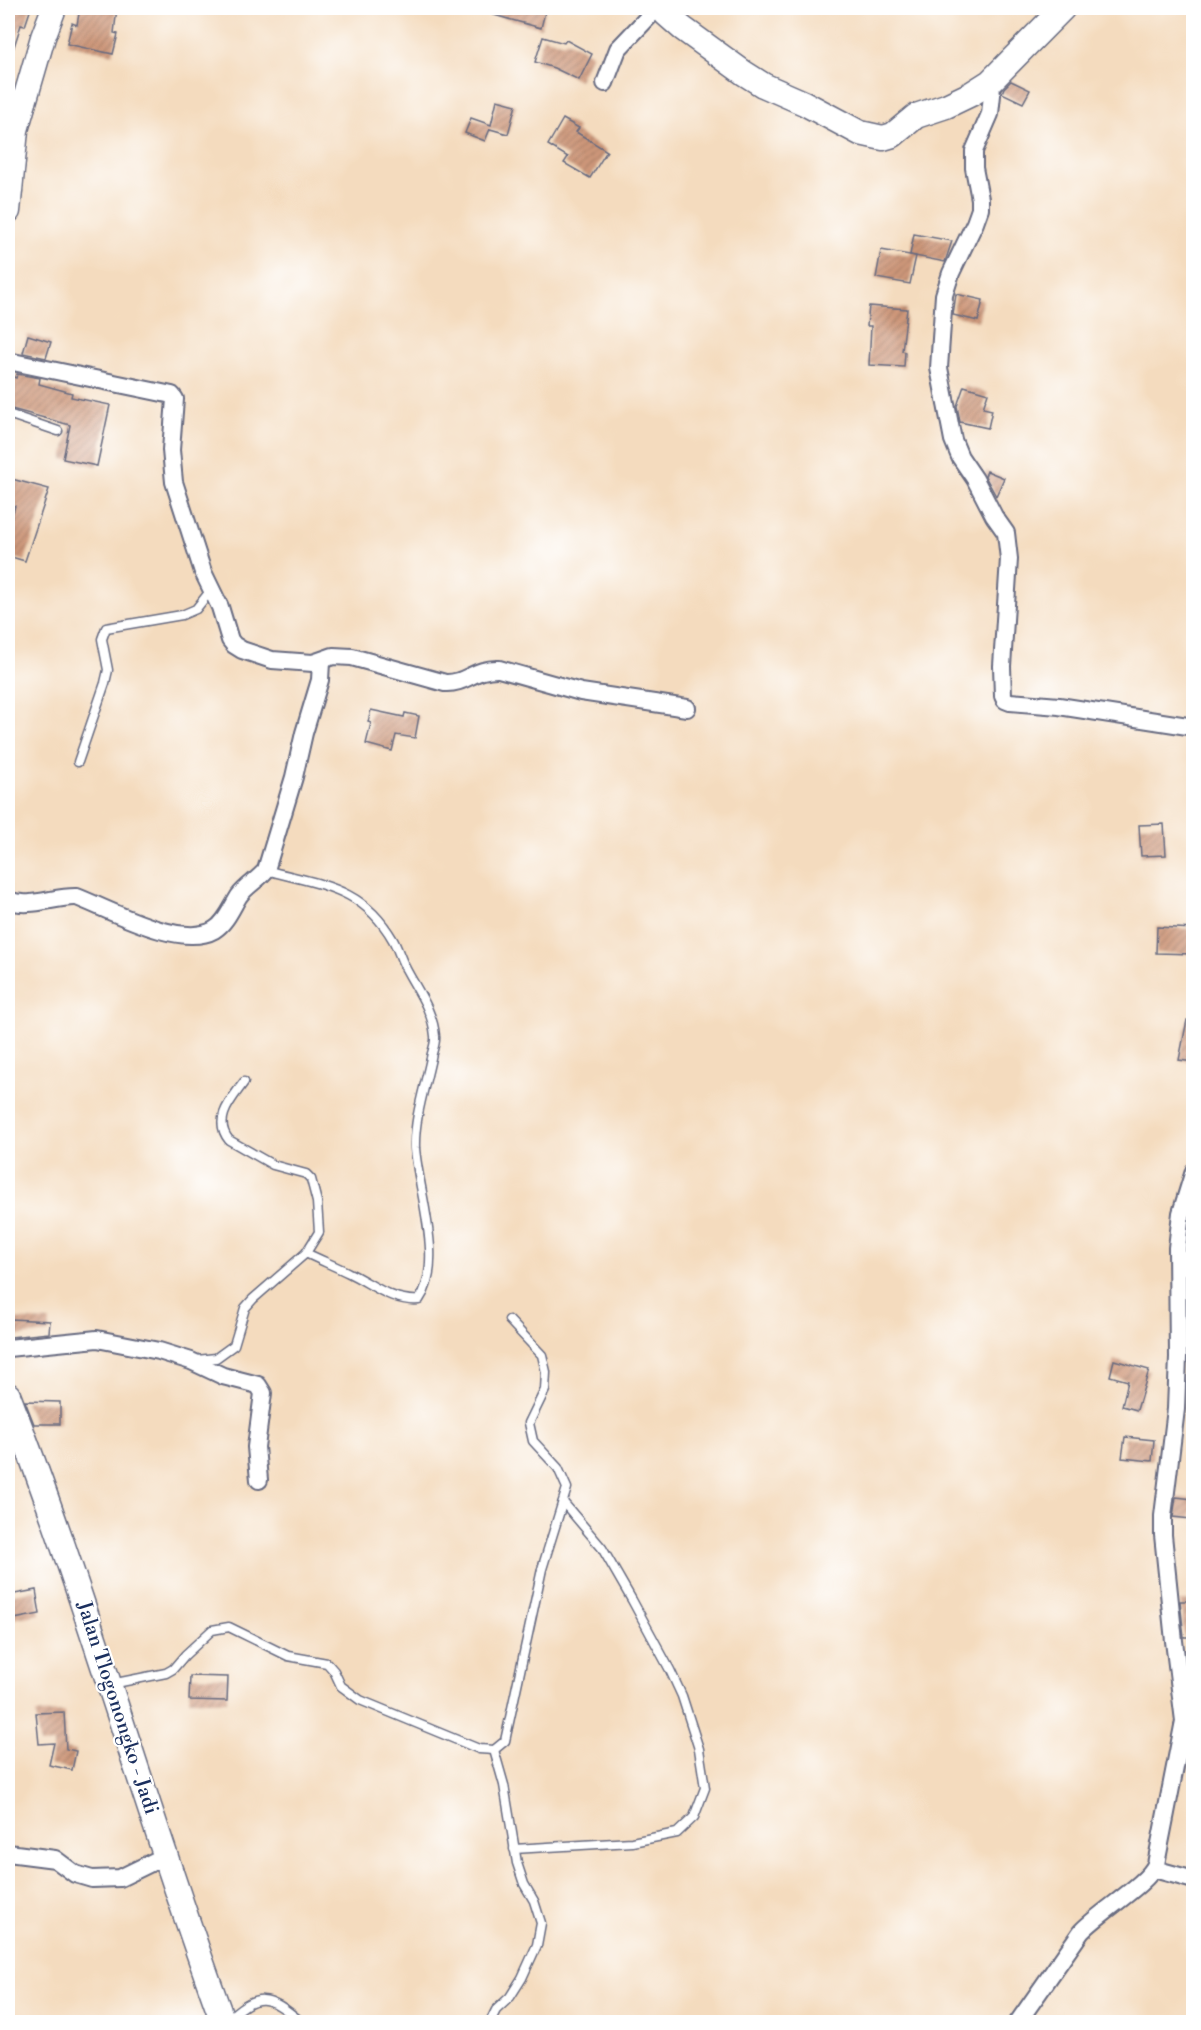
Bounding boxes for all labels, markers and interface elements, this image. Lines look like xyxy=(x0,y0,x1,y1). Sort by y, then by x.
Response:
street label: Jalan Tlogonongko - Jadi xyxy=(70,1597,163,1818)

